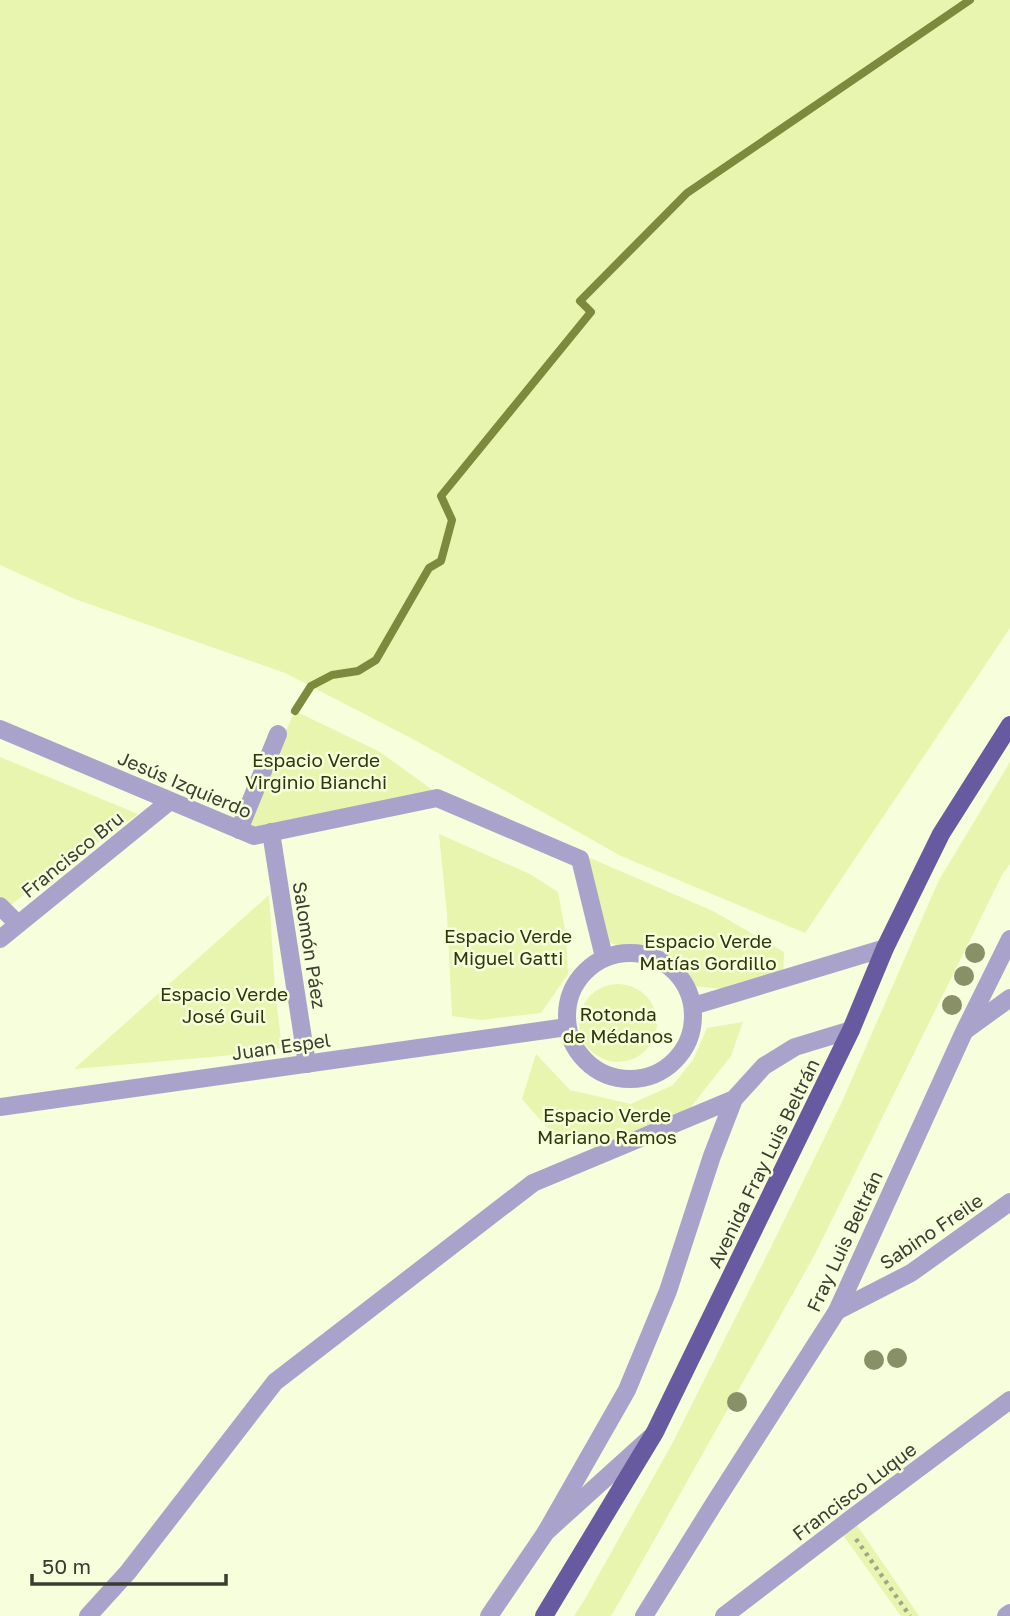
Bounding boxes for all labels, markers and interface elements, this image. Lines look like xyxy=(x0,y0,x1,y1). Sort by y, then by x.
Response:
street label: Jesús Izquierdo xyxy=(115,745,255,823)
park label: Espacio Verde Virginio Bianchi xyxy=(245,748,387,793)
street label: Francisco Bru xyxy=(16,806,128,902)
street label: Salomón Páez xyxy=(289,880,331,1010)
park label: Espacio Verde Miguel Gatti xyxy=(444,924,572,969)
park label: Espacio Verde Matías Gordillo xyxy=(639,929,777,974)
park label: Espacio Verde José Guil xyxy=(160,982,288,1027)
park label: Rotonda de Médanos xyxy=(563,1002,673,1047)
street label: Juan Espel xyxy=(230,1028,332,1064)
street label: Avenida Fray Luis Beltrán xyxy=(702,1055,824,1271)
park label: Espacio Verde Mariano Ramos xyxy=(537,1103,677,1148)
street label: Fray Luis Beltrán xyxy=(801,1167,887,1315)
street label: Sabino Freile xyxy=(875,1188,987,1274)
street label: Francisco Luque xyxy=(788,1437,920,1545)
scale bar xyxy=(32,1542,226,1586)
text: 50 m xyxy=(42,1553,91,1579)

